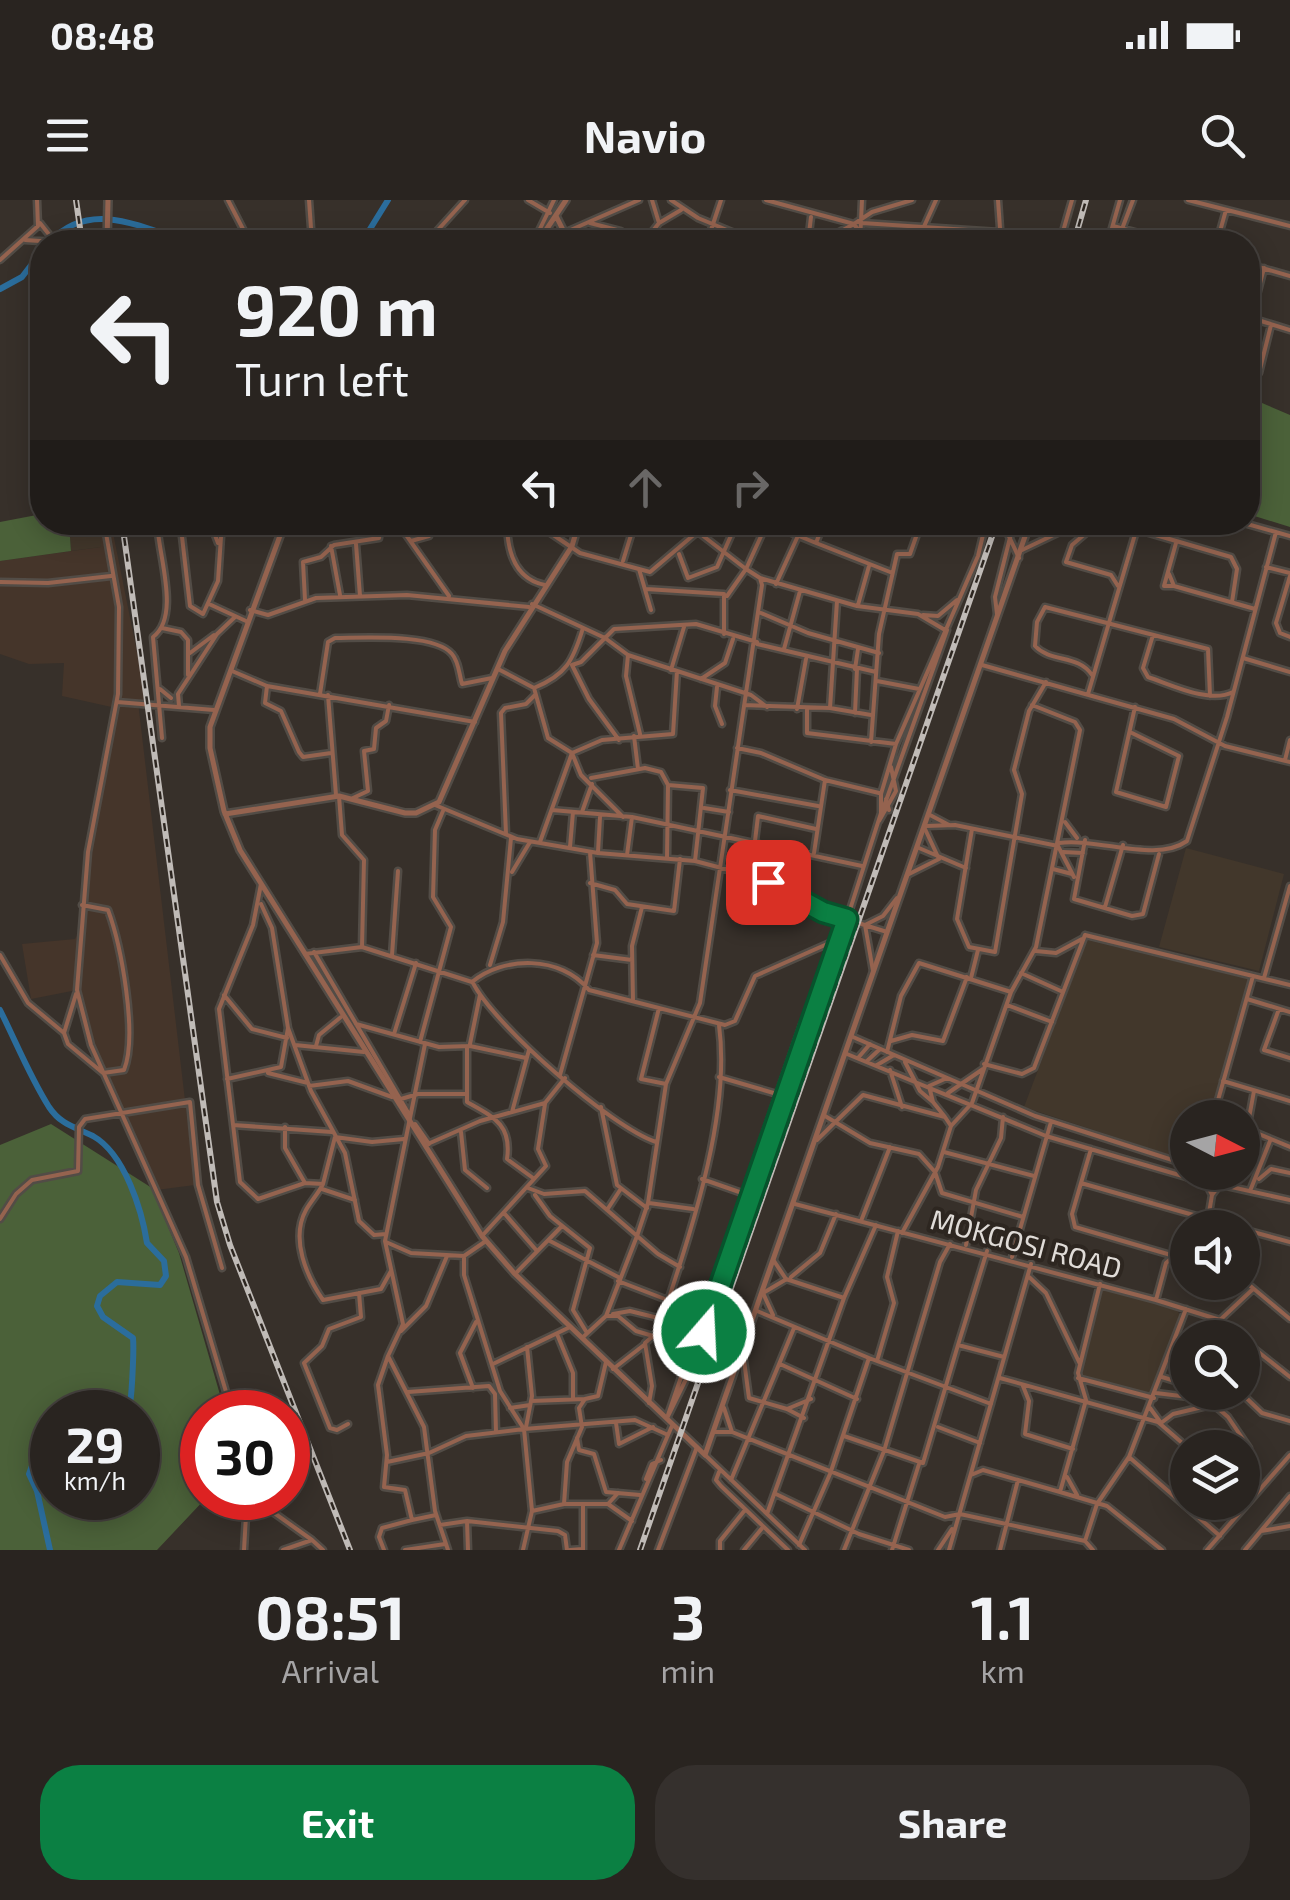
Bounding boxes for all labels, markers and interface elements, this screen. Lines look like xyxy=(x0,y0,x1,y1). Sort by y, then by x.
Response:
text: 08:48 xyxy=(50,12,155,58)
icon: menu xyxy=(40,108,95,163)
text: Navio xyxy=(584,108,706,162)
icon: search xyxy=(1195,108,1250,163)
text: 920 m xyxy=(235,266,438,350)
icon: left xyxy=(70,270,200,400)
text: Turn left xyxy=(235,351,409,405)
icon: left xyxy=(513,460,568,515)
icon: ahead xyxy=(618,460,673,515)
icon: right xyxy=(723,460,778,515)
pin xyxy=(726,840,811,925)
icon: arrive xyxy=(741,855,796,910)
north arrow xyxy=(1170,1100,1260,1190)
map controls xyxy=(1170,1100,1260,1520)
street label: MOKGOSI ROAD xyxy=(927,1201,1126,1285)
button: sound xyxy=(1170,1210,1260,1300)
position arrow xyxy=(652,1280,756,1384)
button: search xyxy=(1170,1320,1260,1410)
speed limit sign: 30 xyxy=(180,1390,310,1520)
text: 29 xyxy=(66,1413,124,1473)
button: layers xyxy=(1170,1430,1260,1520)
text: km/h xyxy=(64,1465,126,1495)
text: 08:51 xyxy=(255,1580,405,1652)
text: 3 xyxy=(671,1580,705,1652)
text: 1.1 xyxy=(971,1580,1035,1652)
text: Arrival xyxy=(282,1651,379,1689)
text: min xyxy=(661,1651,715,1689)
text: km xyxy=(980,1651,1025,1689)
button: Exit xyxy=(40,1765,635,1880)
button: Share xyxy=(655,1765,1250,1880)

